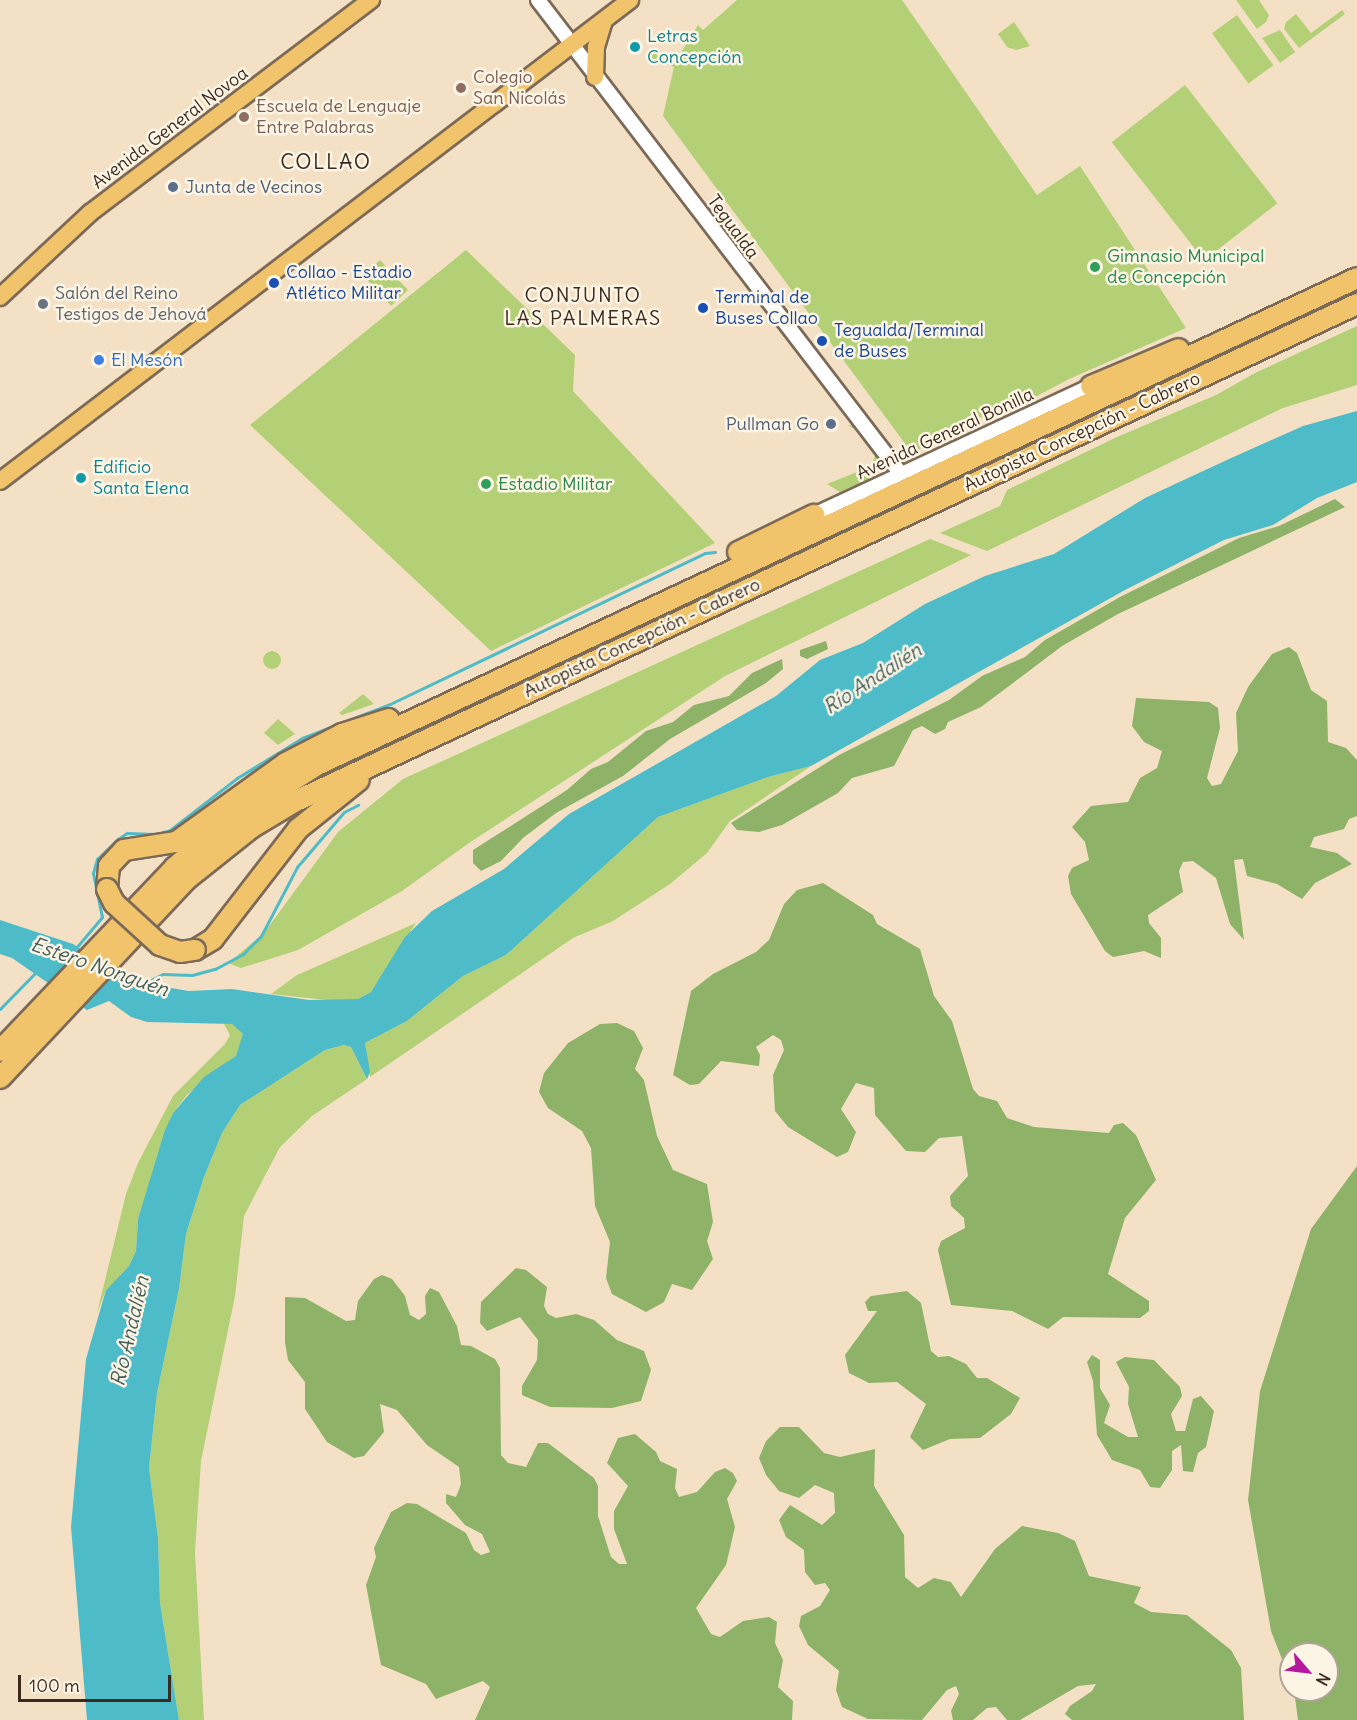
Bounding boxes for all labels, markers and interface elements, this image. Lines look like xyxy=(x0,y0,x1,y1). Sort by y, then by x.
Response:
place label: Letras Concepción xyxy=(647,26,742,68)
marker: Letras Concepción xyxy=(628,40,642,54)
street label: Avenida General Novoa xyxy=(88,62,252,194)
place label: Colegio San Nicolás xyxy=(473,67,566,110)
marker: Colegio San Nicolás xyxy=(454,81,468,95)
place label: Escuela de Lenguaje Entre Palabras xyxy=(256,96,421,138)
marker: Escuela de Lenguaje Entre Palabras xyxy=(237,110,251,124)
district label: COLLAO xyxy=(280,149,372,175)
place label: Junta de Vecinos xyxy=(185,176,322,198)
marker: Junta de Vecinos xyxy=(166,180,180,194)
street label: Tegualda xyxy=(703,191,763,263)
place label: Gimnasio Municipal de Concepción xyxy=(1107,246,1264,288)
marker: Gimnasio Municipal de Concepción xyxy=(1088,260,1102,274)
place label: Collao - Estadio Atlético Militar xyxy=(286,262,412,304)
marker: Collao - Estadio Atlético Militar xyxy=(267,276,281,290)
place label: Salón del Reino Testigos de Jehová xyxy=(55,283,207,326)
district label: CONJUNTO LAS PALMERAS xyxy=(504,283,662,330)
place label: Terminal de Buses Collao xyxy=(715,287,818,330)
marker: Salón del Reino Testigos de Jehová xyxy=(36,297,50,311)
marker: Terminal de Buses Collao xyxy=(696,301,710,315)
place label: Tegualda/Terminal de Buses xyxy=(834,320,984,362)
marker: Tegualda/Terminal de Buses xyxy=(815,334,829,348)
place label: El Mesón xyxy=(111,349,183,371)
marker: El Mesón xyxy=(92,353,106,367)
street label: Autopista Concepción - Cabrero xyxy=(960,368,1204,496)
street label: Avenida General Bonilla xyxy=(853,383,1037,485)
place label: Pullman Go xyxy=(726,413,819,435)
marker: Pullman Go xyxy=(824,417,838,431)
place label: Edificio Santa Elena xyxy=(93,457,189,500)
marker: Edificio Santa Elena xyxy=(74,471,88,485)
place label: Estadio Militar xyxy=(498,473,612,495)
marker: Estadio Militar xyxy=(479,477,493,491)
street label: Autopista Concepción - Cabrero xyxy=(520,574,764,702)
water label: Río Andalién xyxy=(818,637,926,719)
water label: Estero Nonguén xyxy=(28,931,172,1001)
water label: Río Andalién xyxy=(105,1274,153,1388)
north arrow xyxy=(1279,1642,1339,1702)
scale bar xyxy=(21,1663,174,1701)
text: N xyxy=(1312,1670,1335,1689)
text: 100 m xyxy=(29,1674,80,1697)

